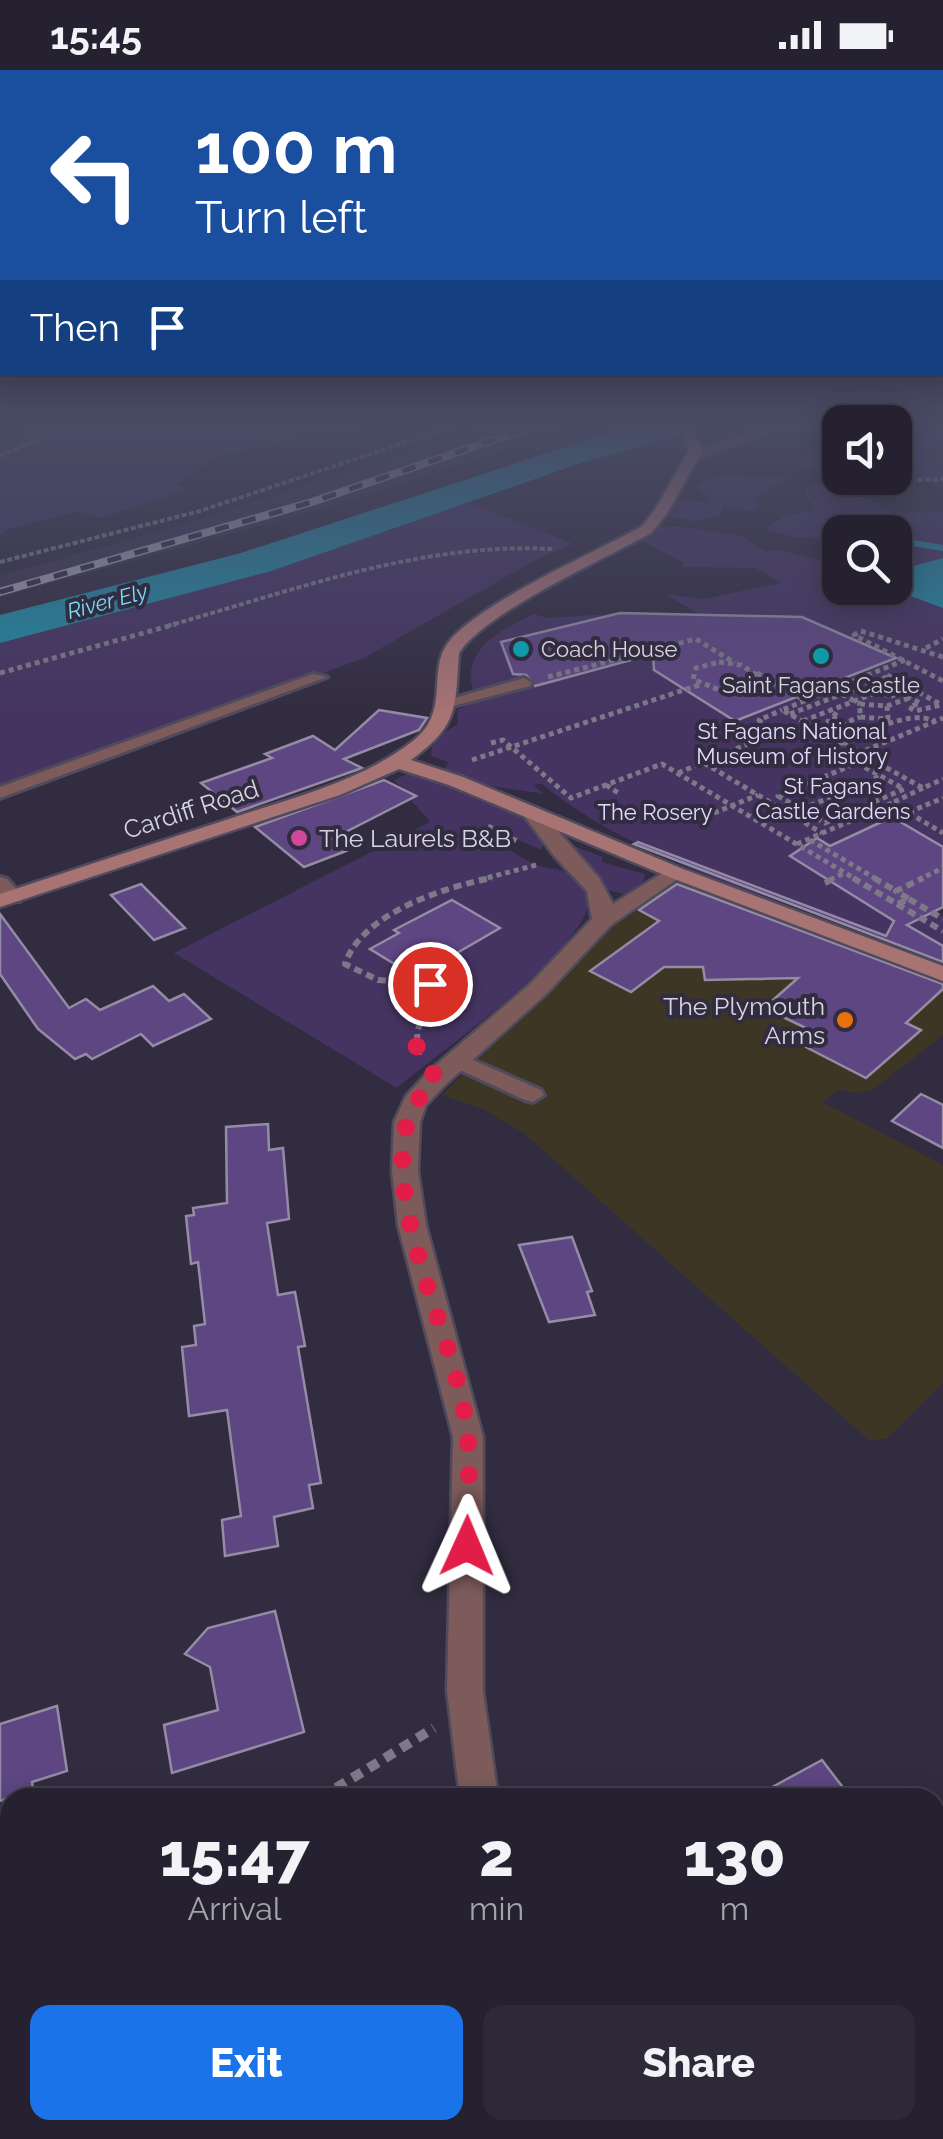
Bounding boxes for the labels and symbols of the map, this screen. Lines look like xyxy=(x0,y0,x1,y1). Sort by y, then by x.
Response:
water label: River Ely xyxy=(64,577,151,624)
place label: Coach House xyxy=(541,636,678,662)
marker: Coach House xyxy=(510,638,532,660)
marker: Saint Fagans Castle xyxy=(810,645,832,667)
place label: Saint Fagans Castle xyxy=(722,672,920,698)
park label: St Fagans National Museum of History xyxy=(696,718,888,769)
street label: Cardiff Road xyxy=(120,773,262,845)
park label: St Fagans Castle Gardens xyxy=(756,773,910,824)
park label: The Rosery xyxy=(597,799,713,825)
place label: The Laurels B&B xyxy=(319,823,511,853)
marker: The Laurels B&B xyxy=(288,827,310,849)
pin xyxy=(388,942,473,1027)
place label: The Plymouth Arms xyxy=(663,991,825,1050)
marker: The Plymouth Arms xyxy=(834,1009,856,1031)
position arrow xyxy=(415,1494,519,1598)

